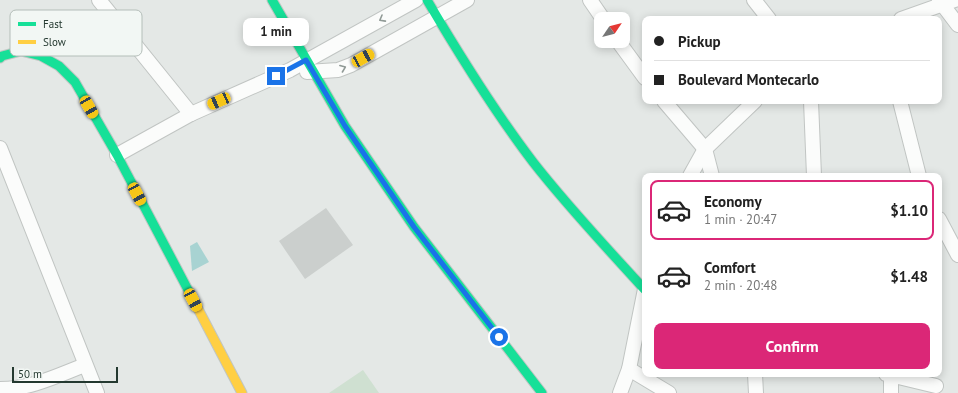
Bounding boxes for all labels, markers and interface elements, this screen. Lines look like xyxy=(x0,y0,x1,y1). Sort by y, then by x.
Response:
legend xyxy=(10,10,142,56)
north arrow xyxy=(594,12,630,48)
map controls xyxy=(594,12,630,48)
one-way arrow xyxy=(379,14,386,21)
text: Fast xyxy=(43,17,63,31)
callout: 1 min xyxy=(243,18,309,46)
text: 1 min xyxy=(260,23,292,40)
text: Pickup xyxy=(678,32,721,51)
text: Slow xyxy=(43,35,66,49)
car xyxy=(350,47,376,69)
one-way arrow xyxy=(339,64,346,72)
route end xyxy=(267,67,285,85)
text: Boulevard Montecarlo xyxy=(678,70,819,89)
car xyxy=(206,91,232,111)
car xyxy=(78,94,100,120)
car xyxy=(126,181,148,207)
icon: car xyxy=(656,192,692,228)
text: Economy xyxy=(704,192,762,211)
text: $1.10 xyxy=(890,201,928,220)
text: 1 min · 20:47 xyxy=(704,211,777,228)
icon: car xyxy=(656,258,692,294)
text: Comfort xyxy=(704,258,756,277)
text: $1.48 xyxy=(890,267,928,286)
text: 2 min · 20:48 xyxy=(704,277,777,294)
car xyxy=(182,287,204,313)
button: Confirm xyxy=(654,323,930,369)
route start xyxy=(490,328,508,346)
scale bar xyxy=(12,365,118,384)
text: 50 m xyxy=(18,367,42,381)

